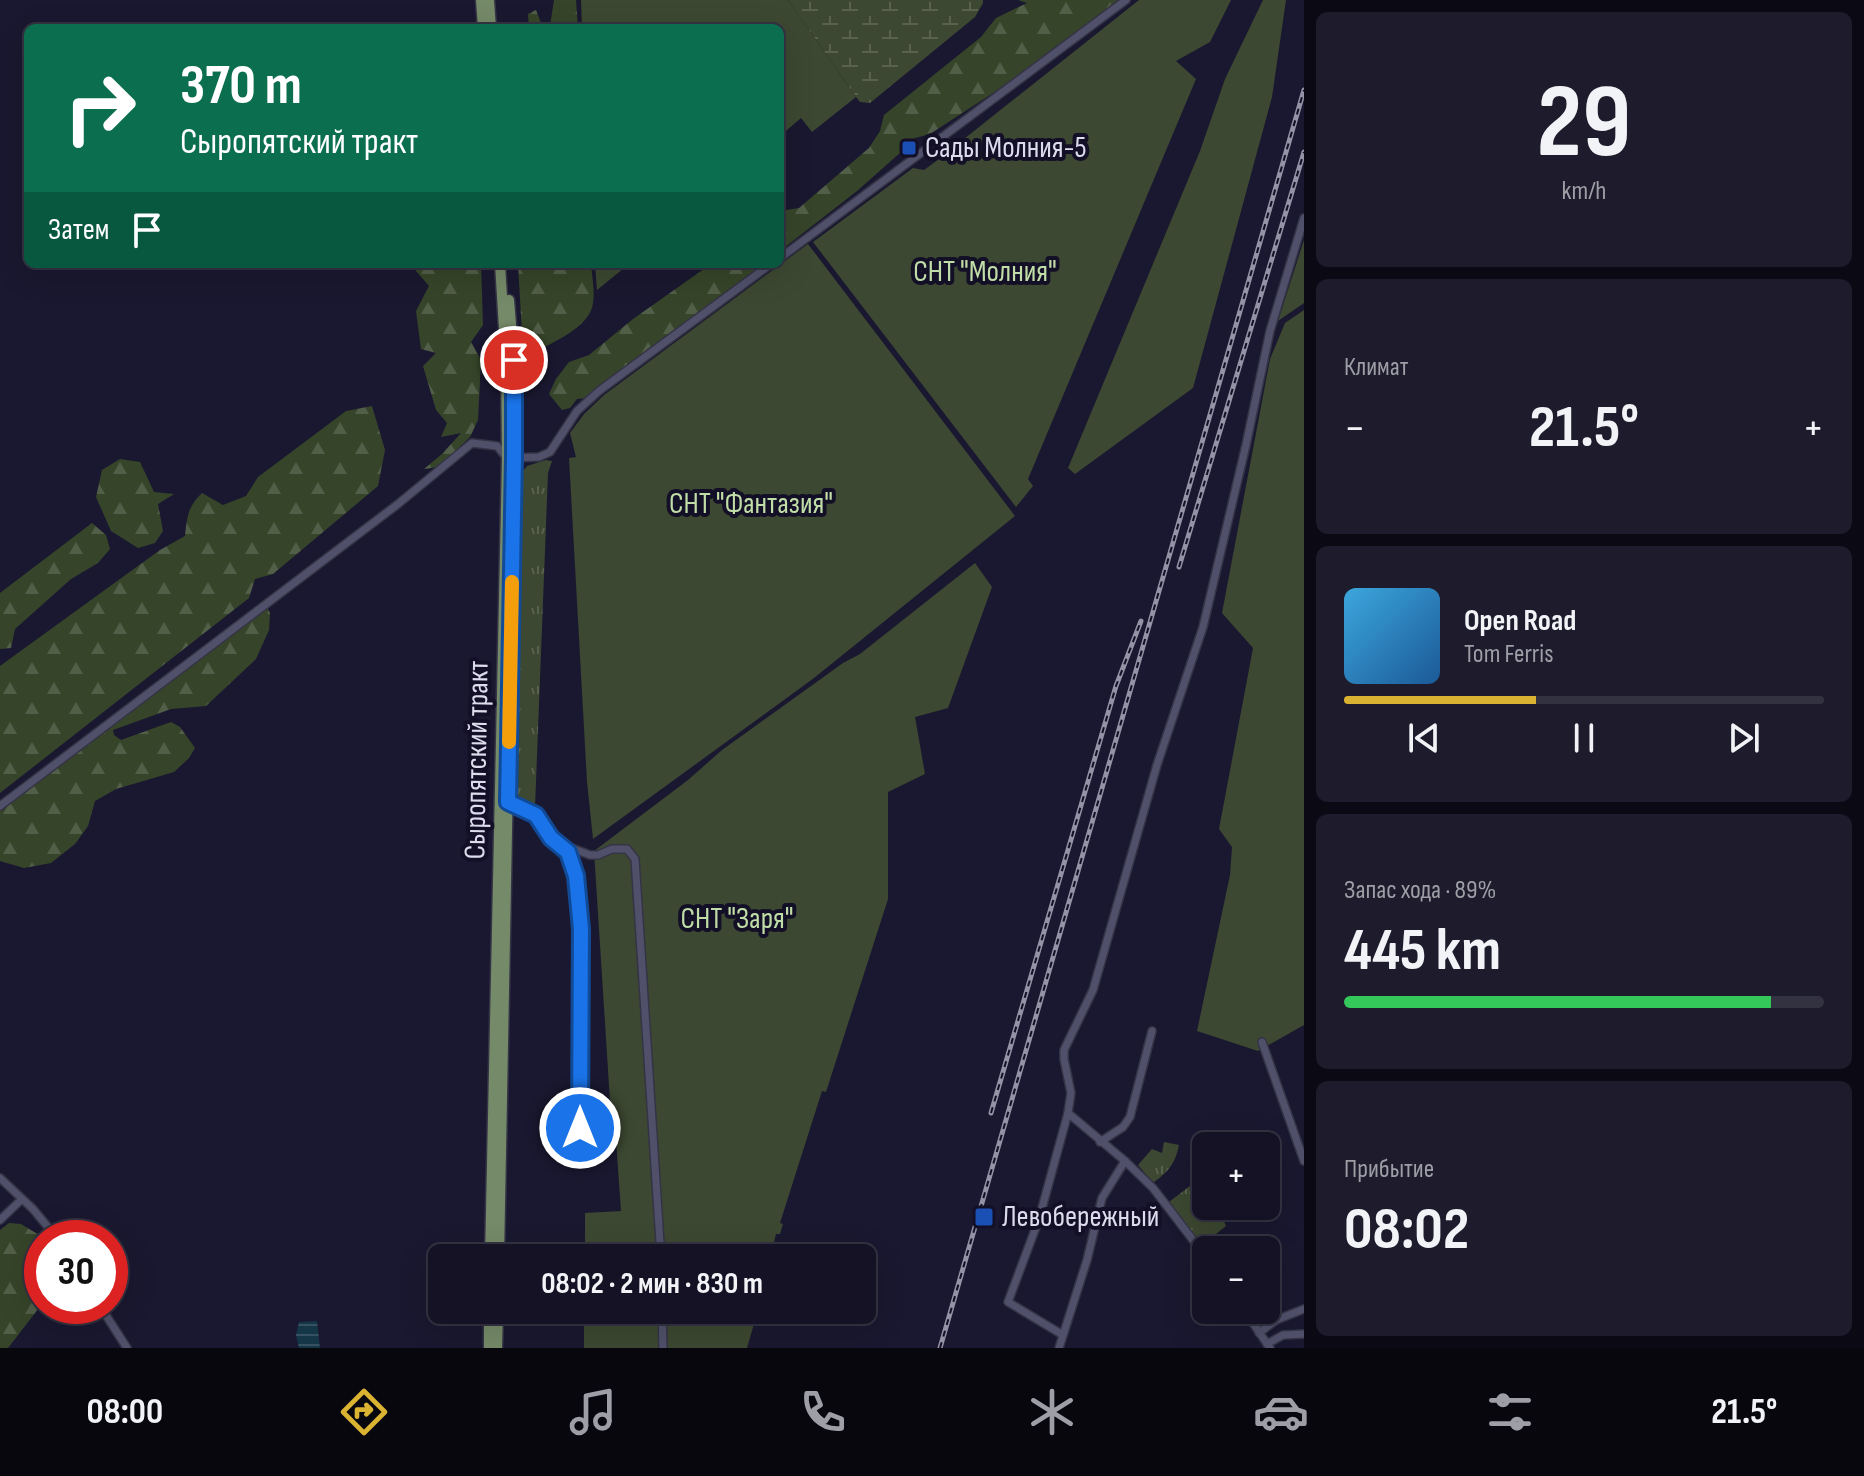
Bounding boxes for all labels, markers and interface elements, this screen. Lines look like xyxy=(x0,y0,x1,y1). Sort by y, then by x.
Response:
text: 370 m xyxy=(180,53,302,120)
icon: right xyxy=(48,56,152,160)
text: 29 xyxy=(1537,61,1631,186)
text: Сыропятский тракт xyxy=(180,121,418,164)
place label: Сады Молния-5 xyxy=(925,130,1087,166)
marker: Сады Молния-5 xyxy=(900,139,918,157)
text: km/h xyxy=(1562,176,1606,207)
icon: arrive xyxy=(125,208,169,252)
text: Затем xyxy=(48,212,109,248)
park label: СНТ "Молния" xyxy=(913,254,1057,290)
pin xyxy=(480,326,548,394)
icon: arrive xyxy=(492,338,536,382)
text: Климат xyxy=(1344,352,1408,383)
text: 21.5° xyxy=(1529,392,1639,464)
text: − xyxy=(1344,402,1366,455)
text: + xyxy=(1802,402,1824,455)
park label: СНТ "Фантазия" xyxy=(669,486,833,522)
text: Open Road xyxy=(1464,603,1576,639)
text: Tom Ferris xyxy=(1464,639,1554,670)
street label: Сыропятский тракт xyxy=(457,660,497,860)
icon: previous xyxy=(1402,716,1446,760)
icon: pause xyxy=(1562,716,1606,760)
icon: next xyxy=(1722,716,1766,760)
text: Запас хода · 89% xyxy=(1344,875,1496,906)
park label: СНТ "Заря" xyxy=(680,901,794,937)
text: 445 km xyxy=(1344,915,1501,987)
position arrow xyxy=(538,1086,622,1170)
map controls xyxy=(1192,1132,1280,1324)
button: + xyxy=(1192,1132,1280,1220)
text: Прибытие xyxy=(1344,1154,1434,1185)
text: 08:02 xyxy=(1344,1194,1469,1266)
place label: Левобережный xyxy=(1002,1199,1159,1235)
marker: Левобережный xyxy=(973,1206,995,1228)
speed limit sign: 30 xyxy=(24,1220,128,1324)
button: − xyxy=(1192,1236,1280,1324)
text: 08:02 · 2 мин · 830 m xyxy=(541,1266,763,1302)
icon: directions xyxy=(336,1384,392,1440)
icon: music xyxy=(565,1384,621,1440)
icon: phone xyxy=(795,1384,851,1440)
icon: climate xyxy=(1024,1384,1080,1440)
icon: car xyxy=(1253,1384,1309,1440)
icon: filters xyxy=(1482,1384,1538,1440)
text: 08:00 xyxy=(87,1391,163,1434)
text: 21.5° xyxy=(1711,1391,1777,1434)

